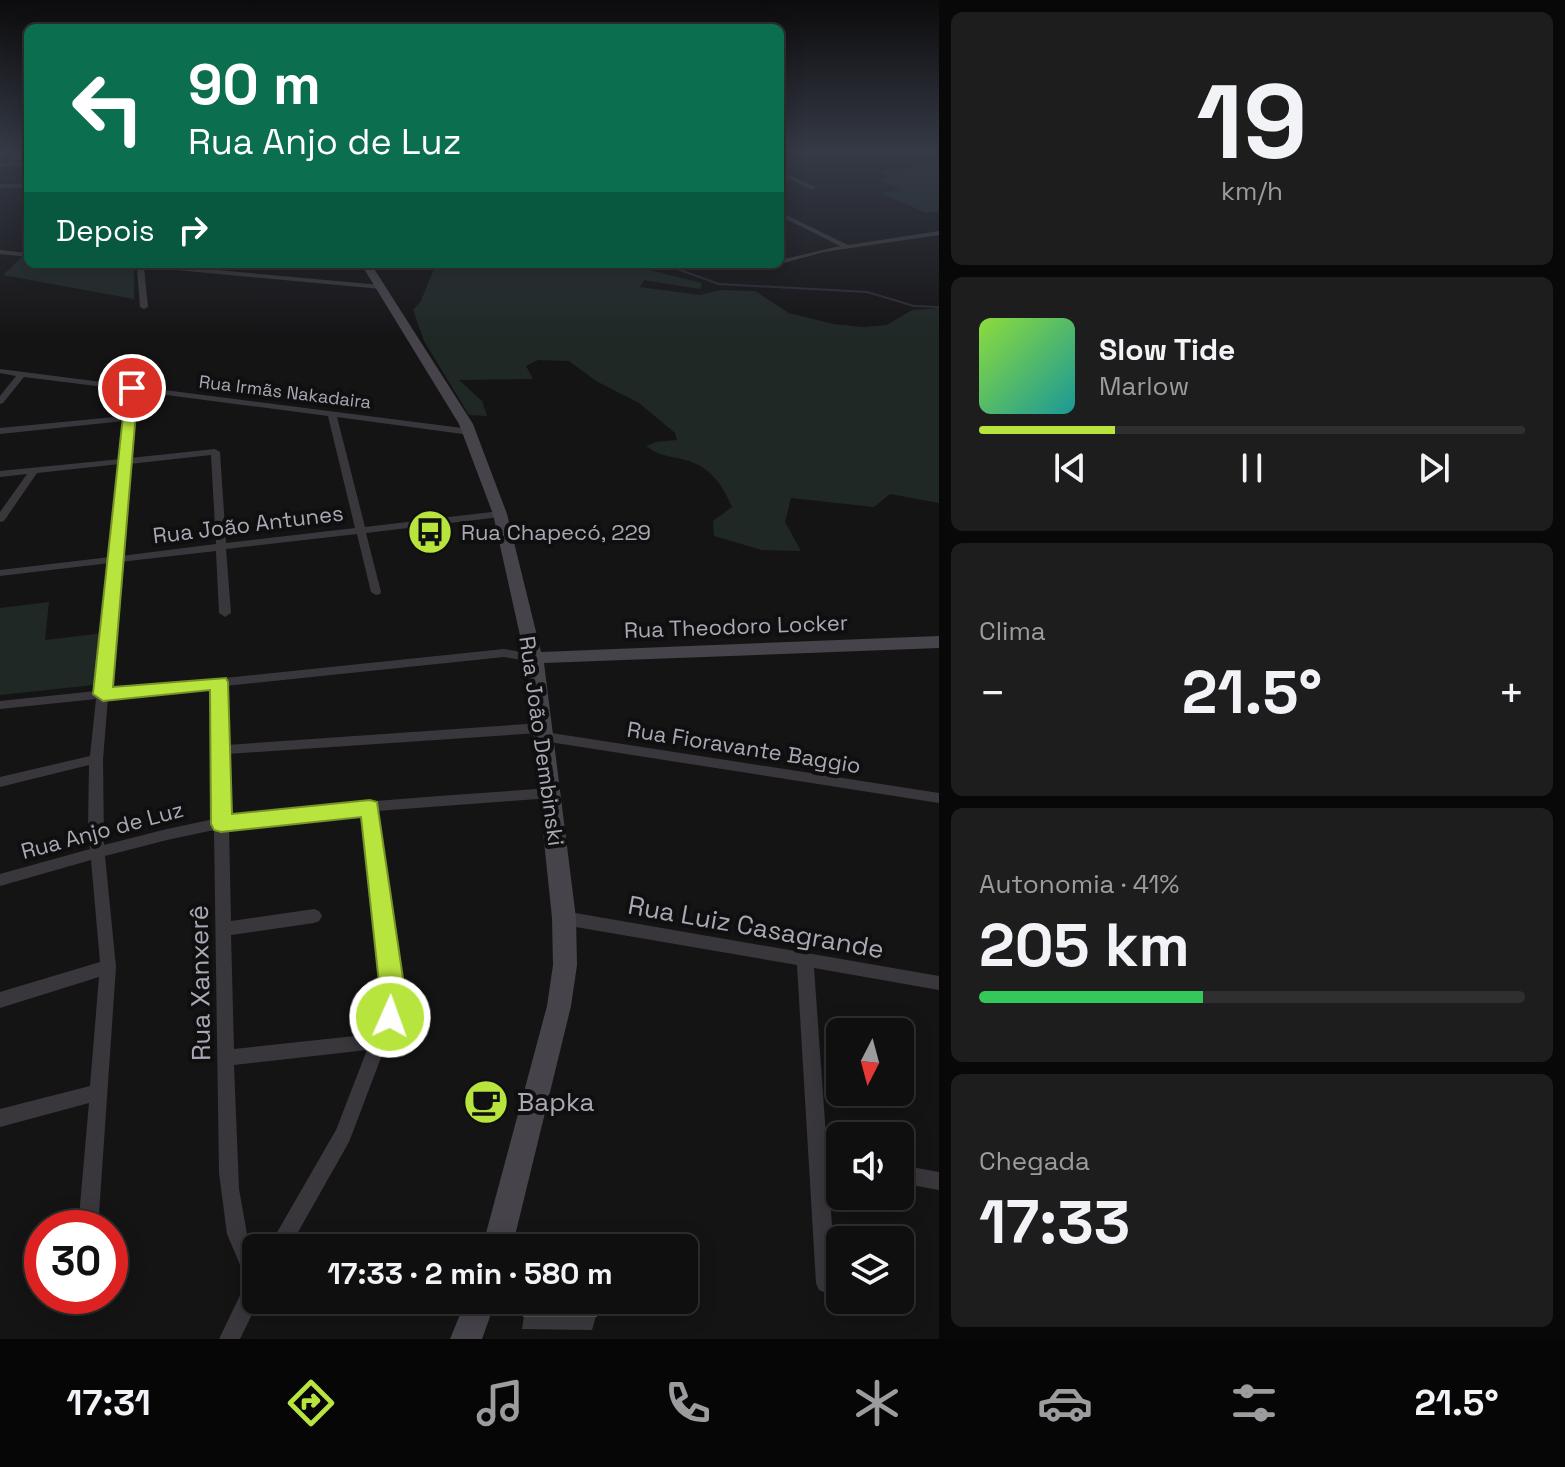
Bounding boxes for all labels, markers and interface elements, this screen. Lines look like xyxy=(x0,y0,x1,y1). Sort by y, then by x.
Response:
text: 90 m xyxy=(188,49,321,120)
icon: left xyxy=(56,56,160,160)
text: 19 xyxy=(1196,56,1308,188)
text: Rua Anjo de Luz xyxy=(188,119,461,165)
text: km/h xyxy=(1221,174,1283,208)
icon: right xyxy=(171,208,215,252)
text: Depois xyxy=(56,211,155,250)
text: Slow Tide xyxy=(1099,330,1235,369)
pin xyxy=(98,354,166,422)
icon: arrive xyxy=(110,366,154,410)
text: Marlow xyxy=(1099,369,1189,403)
street label: Rua Irmãs Nakadaira xyxy=(198,370,373,413)
icon: previous xyxy=(1048,446,1092,490)
icon: pause xyxy=(1230,446,1274,490)
icon: next xyxy=(1412,446,1456,490)
street label: Rua João Antunes xyxy=(151,498,345,550)
bus stop icon: Rua Chapecó, 229 xyxy=(406,508,454,556)
place label: Rua Chapecó, 229 xyxy=(461,518,651,546)
street label: Rua Theodoro Locker xyxy=(623,608,849,644)
text: Clima xyxy=(979,614,1046,648)
street label: Rua João Dembinski xyxy=(513,634,571,848)
text: 21.5° xyxy=(1182,654,1322,731)
text: − xyxy=(979,665,1006,721)
text: + xyxy=(1498,665,1525,721)
street label: Rua Fioravante Baggio xyxy=(625,715,863,779)
street label: Rua Anjo de Luz xyxy=(18,795,186,865)
text: Autonomia · 41% xyxy=(979,867,1179,901)
street label: Rua Luiz Casagrande xyxy=(625,888,887,966)
street label: Rua Xanxerê xyxy=(182,905,218,1061)
text: 205 km xyxy=(979,907,1190,984)
position arrow xyxy=(348,975,432,1059)
north arrow xyxy=(826,1018,914,1106)
map controls xyxy=(826,1018,914,1314)
cafe icon: Bapka xyxy=(462,1078,510,1126)
place label: Bapka xyxy=(517,1085,595,1119)
button: sound xyxy=(826,1122,914,1210)
text: Chegada xyxy=(979,1144,1090,1178)
text: 17:33 xyxy=(979,1184,1130,1261)
speed limit sign: 30 xyxy=(24,1210,128,1314)
button: layers xyxy=(826,1226,914,1314)
text: 17:33 · 2 min · 580 m xyxy=(327,1254,613,1293)
icon: directions xyxy=(283,1375,339,1431)
icon: music xyxy=(472,1375,528,1431)
icon: phone xyxy=(660,1375,716,1431)
icon: climate xyxy=(849,1375,905,1431)
icon: car xyxy=(1037,1375,1093,1431)
icon: filters xyxy=(1226,1375,1282,1431)
text: 17:31 xyxy=(66,1380,151,1426)
text: 21.5° xyxy=(1414,1380,1499,1426)

